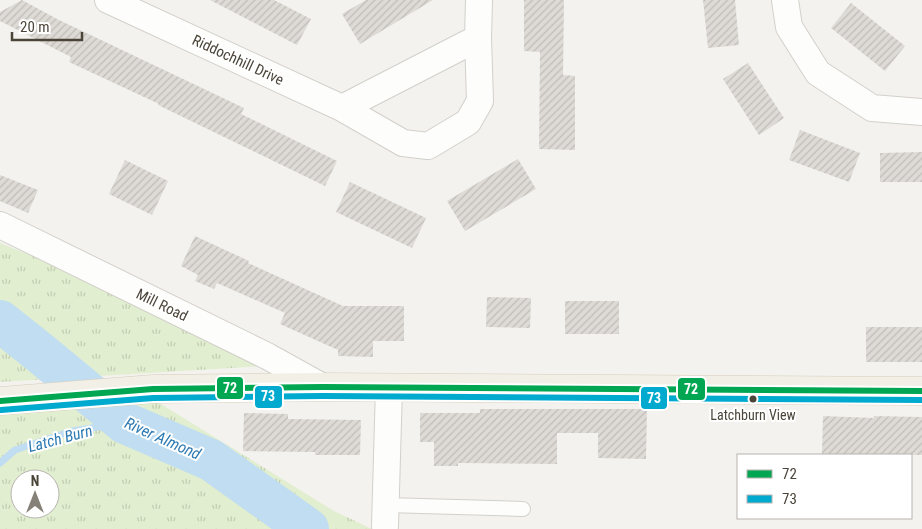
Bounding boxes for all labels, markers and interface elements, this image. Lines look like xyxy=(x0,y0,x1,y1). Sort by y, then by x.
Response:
scale bar xyxy=(12,10,82,42)
text: 20 m xyxy=(20,18,50,36)
street label: Riddochhill Drive xyxy=(189,31,287,89)
street label: Mill Road xyxy=(133,285,191,325)
line badge: 72 xyxy=(216,376,244,400)
line badge: 72 xyxy=(677,377,706,401)
text: 72 xyxy=(223,380,237,396)
text: 72 xyxy=(684,381,698,397)
line badge: 73 xyxy=(254,385,283,409)
line badge: 73 xyxy=(640,386,668,410)
text: 73 xyxy=(261,388,275,404)
text: 73 xyxy=(647,390,661,406)
marker: Latchburn View xyxy=(748,394,758,404)
place label: Latchburn View xyxy=(710,407,796,423)
water label: River Almond xyxy=(122,413,204,464)
water label: Latch Burn xyxy=(26,421,94,456)
legend xyxy=(737,454,912,519)
text: 72 xyxy=(782,465,797,483)
north arrow xyxy=(10,469,60,519)
text: N xyxy=(31,473,39,489)
text: 73 xyxy=(782,490,797,508)

